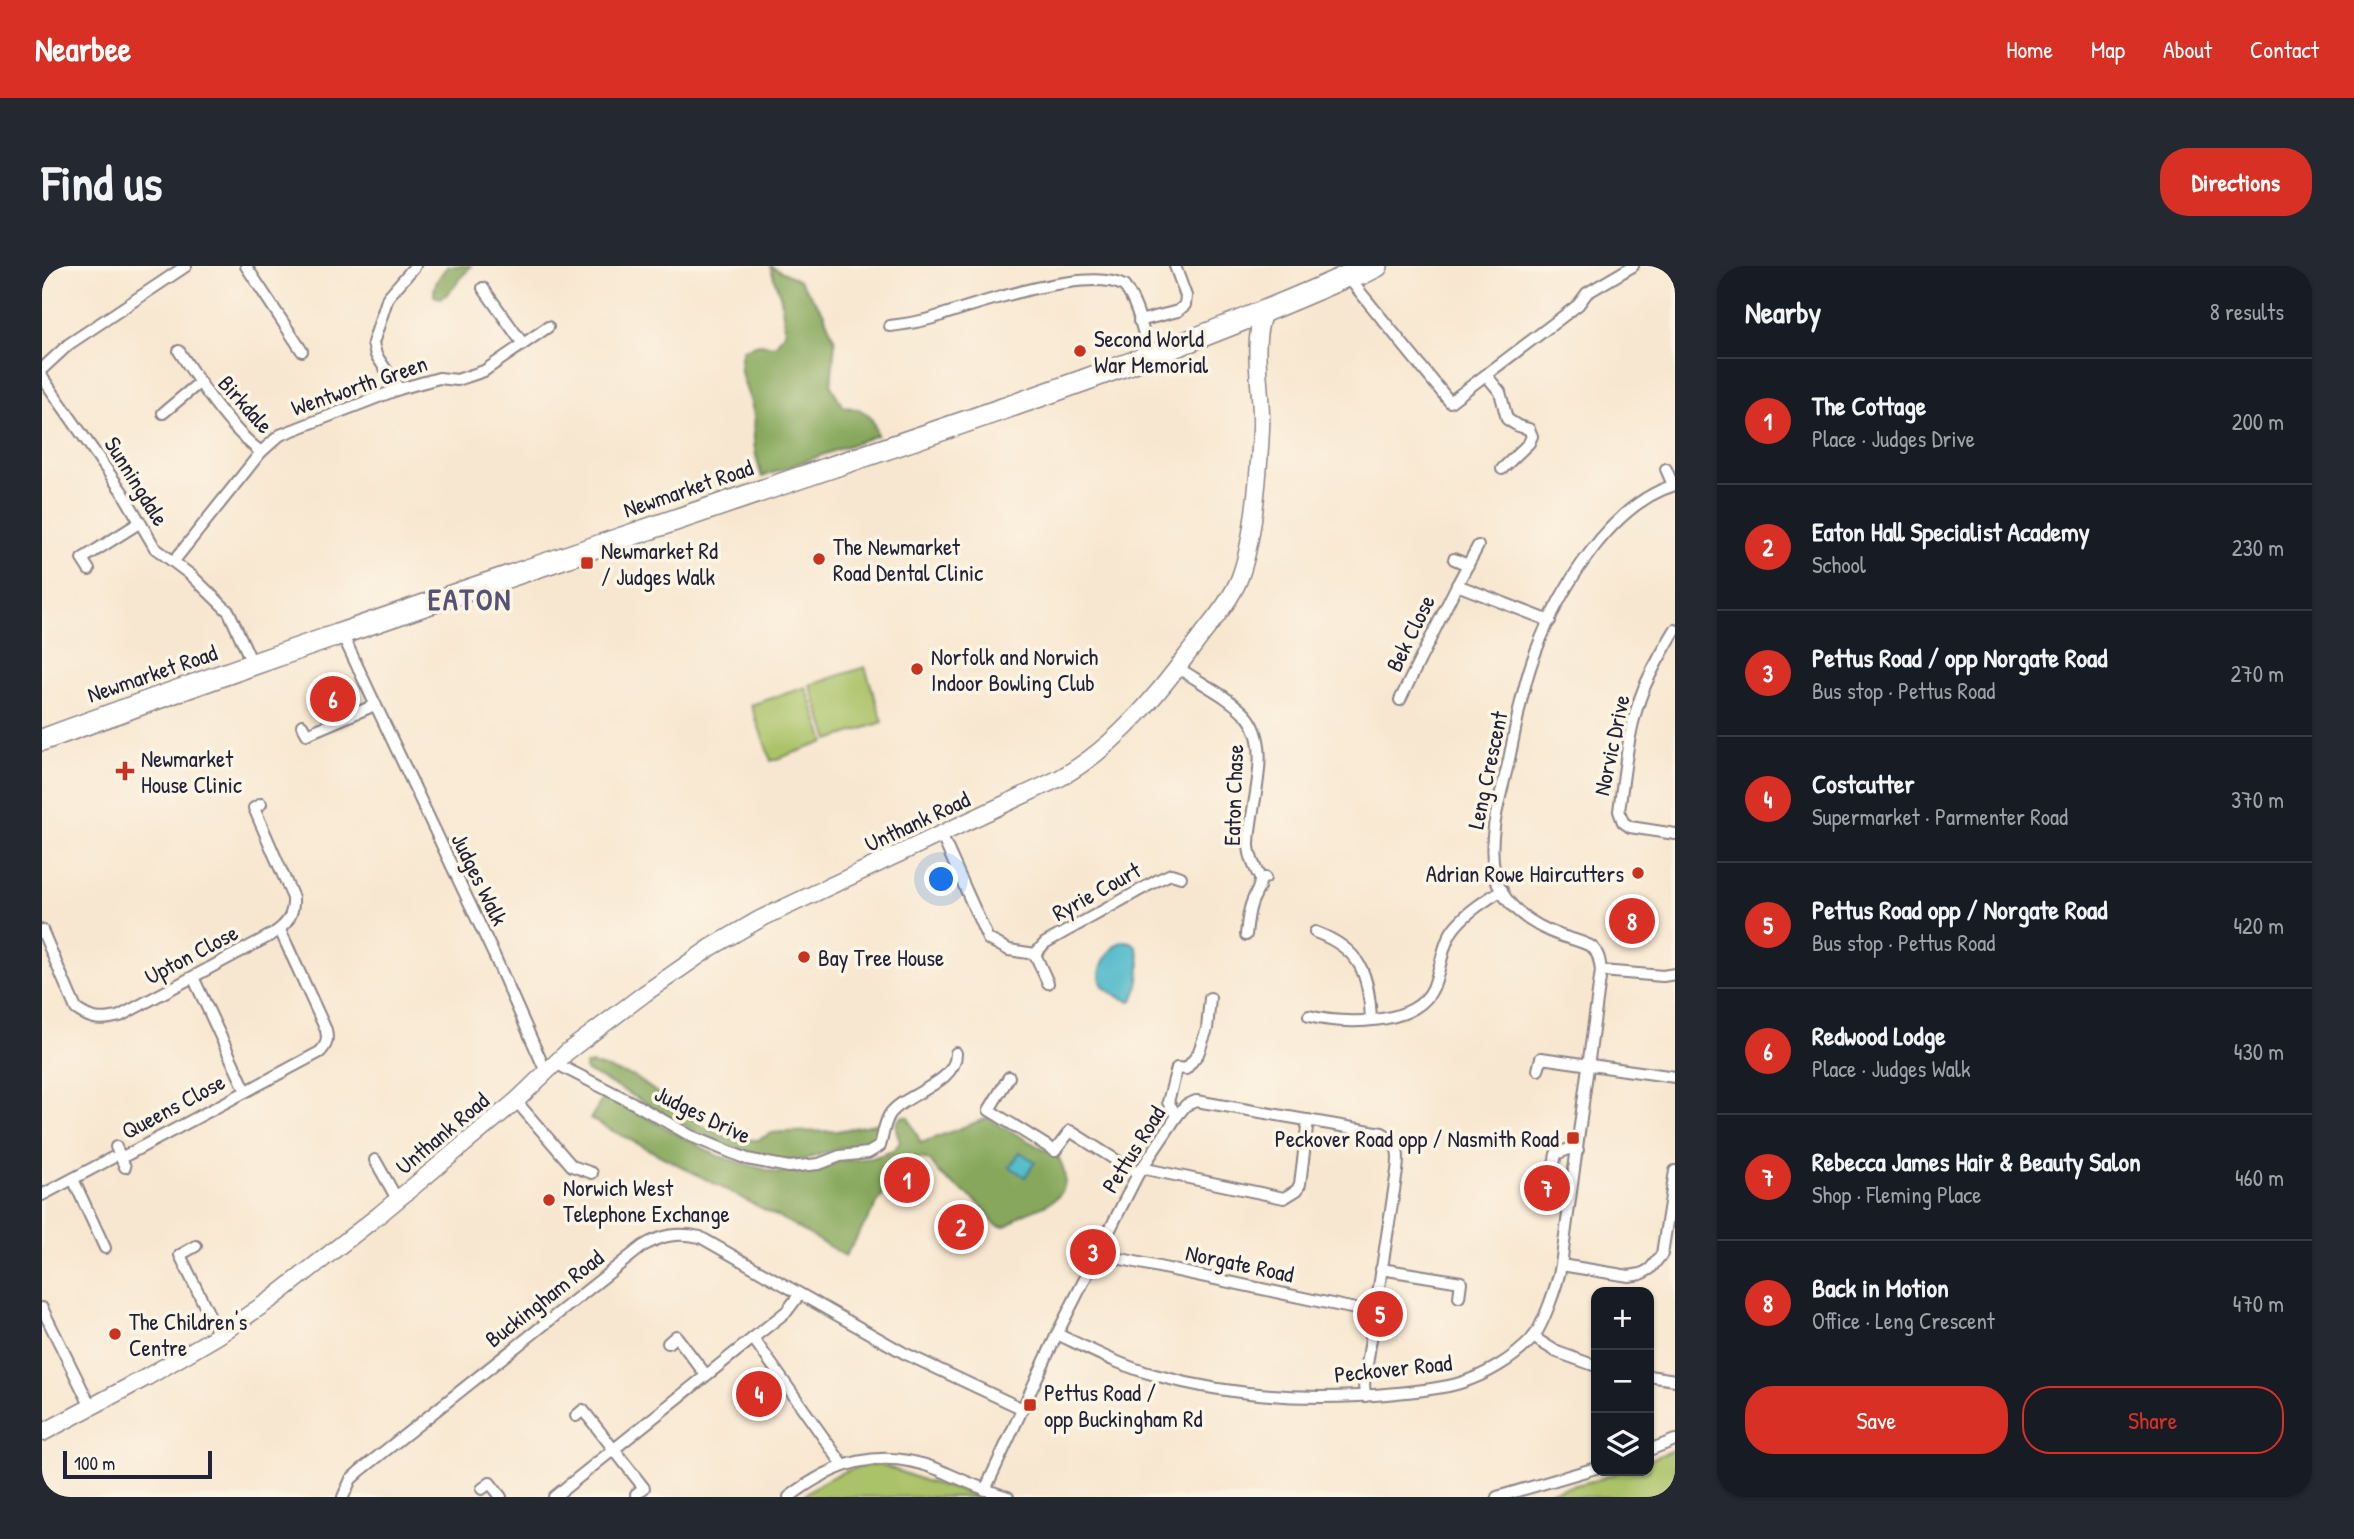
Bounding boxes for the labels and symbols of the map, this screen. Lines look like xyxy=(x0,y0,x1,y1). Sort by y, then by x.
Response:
place label: Second World War Memorial xyxy=(1094,323,1209,380)
marker: Second World War Memorial xyxy=(1072,343,1088,359)
street label: Wentworth Green xyxy=(287,347,431,423)
street label: Birkdale xyxy=(212,368,280,440)
street label: Sunningdale xyxy=(97,431,177,531)
street label: Newmarket Road xyxy=(619,451,757,525)
place label: The Newmarket Road Dental Clinic xyxy=(833,531,983,588)
place label: Newmarket Rd / Judges Walk xyxy=(601,535,718,592)
marker: The Newmarket Road Dental Clinic xyxy=(811,551,827,567)
marker: Newmarket Rd / Judges Walk xyxy=(579,555,595,571)
district label: EATON xyxy=(428,579,512,619)
street label: Bek Close xyxy=(1378,590,1442,676)
street label: Newmarket Road xyxy=(83,636,221,710)
place label: Norfolk and Norwich Indoor Bowling Club xyxy=(931,641,1099,698)
marker: Norfolk and Norwich Indoor Bowling Club xyxy=(909,661,925,677)
pin: 6 xyxy=(310,673,356,725)
street label: Norvic Drive xyxy=(1585,692,1637,798)
street label: Leng Crescent xyxy=(1459,707,1515,832)
place label: Newmarket House Clinic xyxy=(141,743,242,800)
street label: Eaton Chase xyxy=(1216,744,1250,846)
marker: Newmarket House Clinic xyxy=(115,761,135,781)
street label: Unthank Road xyxy=(859,783,975,859)
street label: Judges Walk xyxy=(444,828,516,931)
street label: Ryrie Court xyxy=(1046,854,1147,928)
place label: Adrian Rowe Haircutters xyxy=(1426,858,1624,889)
your location xyxy=(924,862,958,896)
marker: Adrian Rowe Haircutters xyxy=(1630,865,1646,881)
pin: 8 xyxy=(1609,895,1655,947)
street label: Upton Close xyxy=(139,917,243,991)
place label: Bay Tree House xyxy=(818,942,944,973)
marker: Bay Tree House xyxy=(796,949,812,965)
street label: Queens Close xyxy=(116,1066,230,1146)
street label: Judges Drive xyxy=(650,1077,756,1151)
street label: Unthank Road xyxy=(389,1085,495,1181)
street label: Pettus Road xyxy=(1094,1100,1172,1198)
place label: Peckover Road opp / Nasmith Road xyxy=(1275,1123,1559,1154)
marker: Peckover Road opp / Nasmith Road xyxy=(1565,1130,1581,1146)
pin: 1 xyxy=(884,1154,930,1206)
pin: 7 xyxy=(1524,1162,1570,1214)
place label: Norwich West Telephone Exchange xyxy=(563,1172,730,1229)
marker: Norwich West Telephone Exchange xyxy=(541,1192,557,1208)
pin: 2 xyxy=(938,1201,984,1253)
pin: 3 xyxy=(1070,1226,1116,1278)
street label: Norgate Road xyxy=(1183,1236,1297,1290)
street label: Buckingham Road xyxy=(478,1242,610,1354)
pin: 5 xyxy=(1357,1288,1403,1340)
place label: The Children's Centre xyxy=(129,1306,248,1363)
marker: The Children's Centre xyxy=(107,1326,123,1342)
street label: Peckover Road xyxy=(1333,1346,1453,1390)
pin: 4 xyxy=(736,1368,782,1420)
place label: Pettus Road / opp Buckingham Rd xyxy=(1044,1377,1202,1434)
marker: Pettus Road / opp Buckingham Rd xyxy=(1022,1397,1038,1413)
scale bar xyxy=(63,1448,212,1480)

